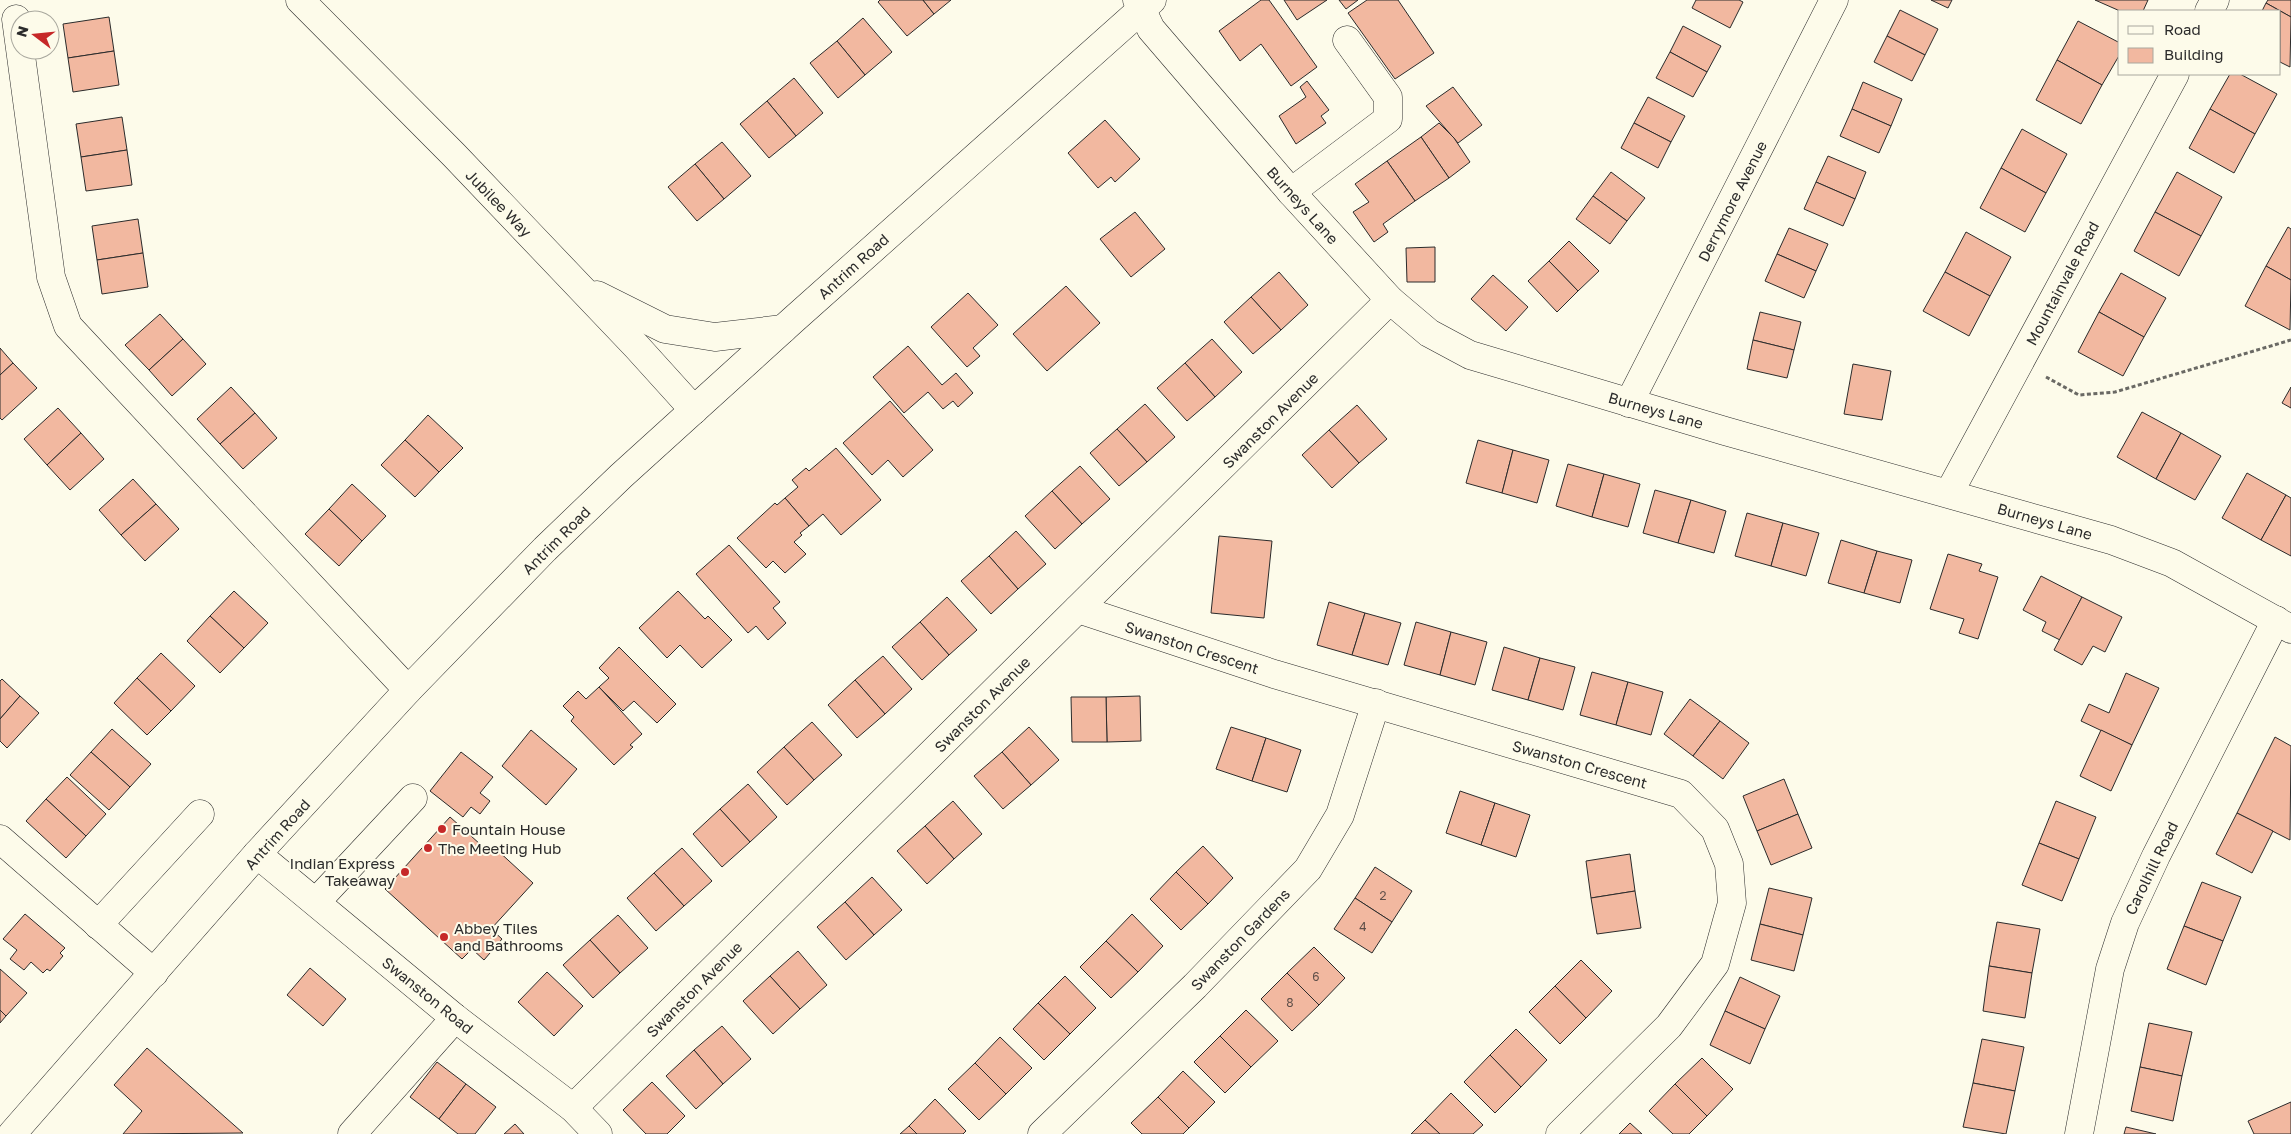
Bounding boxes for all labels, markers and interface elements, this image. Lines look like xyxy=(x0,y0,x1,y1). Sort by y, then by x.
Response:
north arrow xyxy=(10,10,60,60)
legend xyxy=(2118,10,2281,75)
text: Road xyxy=(2164,20,2201,38)
text: N xyxy=(12,24,32,39)
text: Building xyxy=(2164,45,2224,63)
street label: Derrymore Avenue xyxy=(1694,137,1770,264)
street label: Burneys Lane xyxy=(1264,163,1343,248)
street label: Jubilee Way xyxy=(462,166,536,241)
street label: Mountainvale Road xyxy=(2022,218,2102,348)
street label: Antrim Road xyxy=(814,230,892,302)
street label: Swanston Avenue xyxy=(1218,368,1322,472)
street label: Burneys Lane xyxy=(1607,388,1706,432)
street label: Burneys Lane xyxy=(1996,499,2095,543)
street label: Antrim Road xyxy=(518,502,594,578)
street label: Swanston Crescent xyxy=(1123,617,1261,677)
street label: Swanston Avenue xyxy=(930,652,1034,756)
street label: Swanston Crescent xyxy=(1511,736,1649,792)
street label: Antrim Road xyxy=(241,795,313,873)
street label: Carolhill Road xyxy=(2121,818,2181,918)
place label: Fountain House xyxy=(452,820,566,838)
marker: Fountain House xyxy=(436,823,448,835)
place label: The Meeting Hub xyxy=(438,839,561,857)
marker: The Meeting Hub xyxy=(422,842,434,854)
place label: Indian Express Takeaway xyxy=(289,854,396,889)
marker: Indian Express Takeaway xyxy=(399,866,411,878)
street label: Swanston Gardens xyxy=(1187,884,1293,994)
house number: 2 xyxy=(1380,888,1387,903)
place label: Abbey Tiles and Bathrooms xyxy=(454,919,563,954)
house number: 4 xyxy=(1359,919,1367,934)
marker: Abbey Tiles and Bathrooms xyxy=(438,931,450,943)
street label: Swanston Avenue xyxy=(642,937,746,1041)
street label: Swanston Road xyxy=(379,953,477,1037)
house number: 6 xyxy=(1312,969,1320,984)
house number: 8 xyxy=(1286,995,1294,1010)

